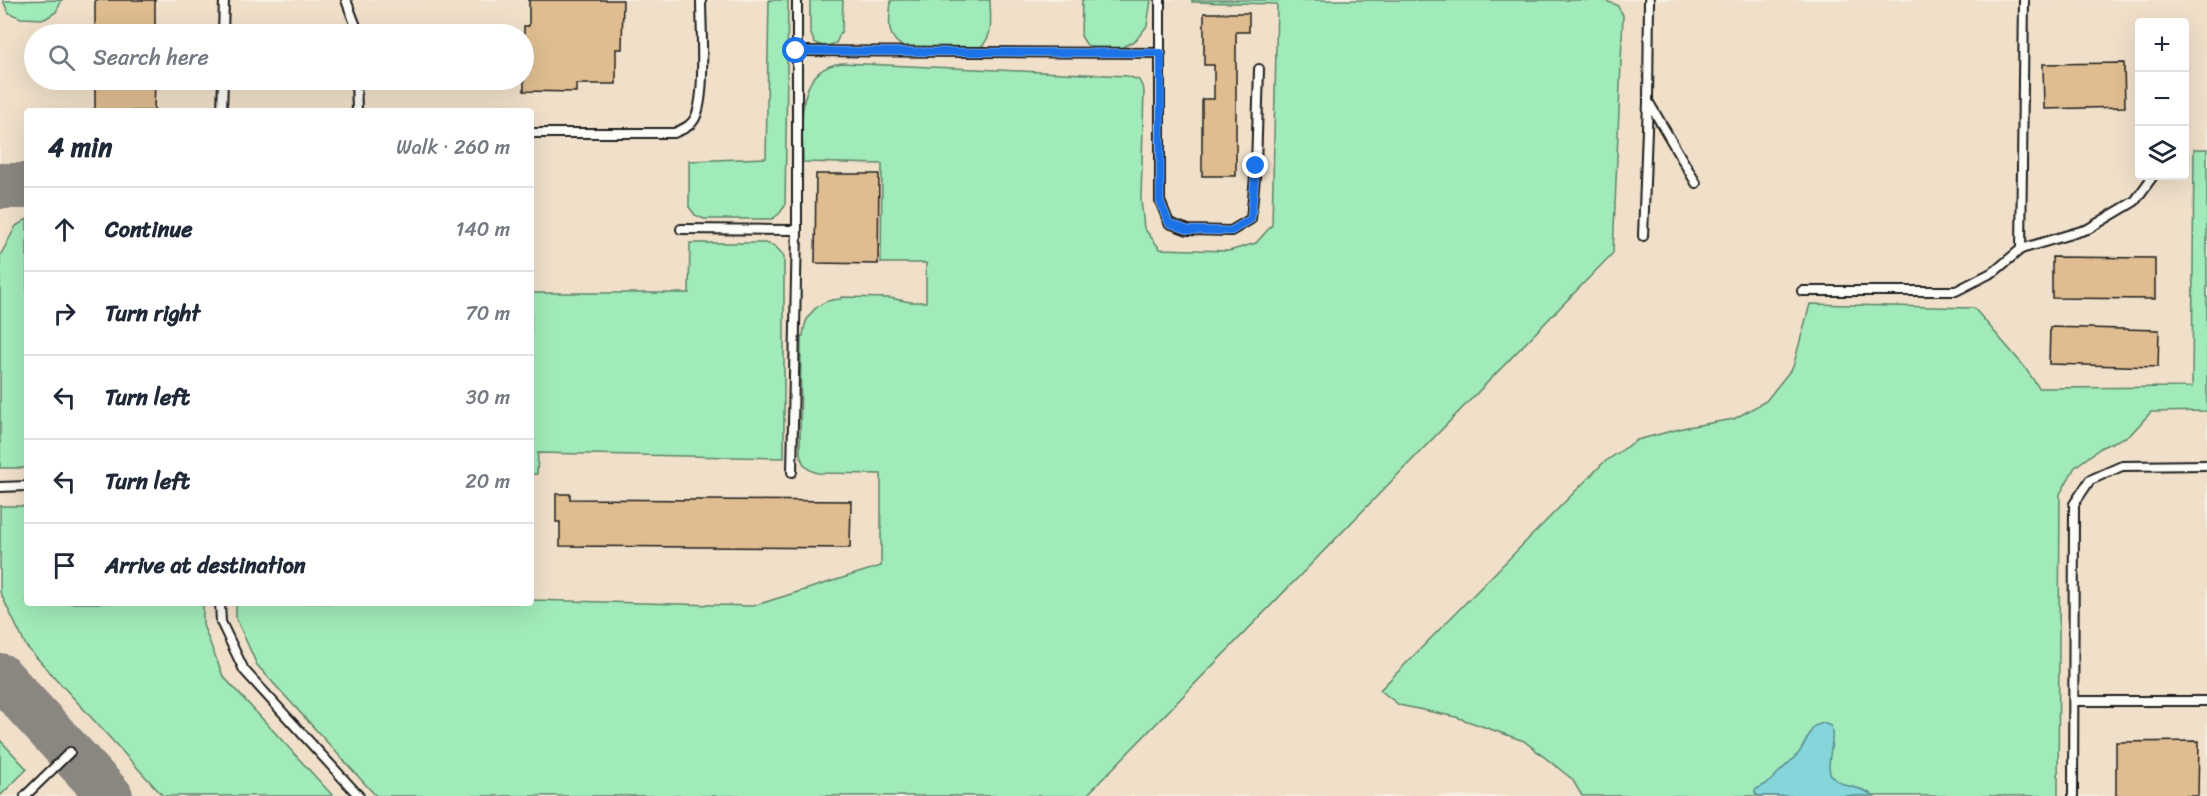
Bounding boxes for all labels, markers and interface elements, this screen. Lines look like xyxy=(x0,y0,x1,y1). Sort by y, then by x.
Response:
map controls xyxy=(2135,18,2189,180)
button: + xyxy=(2135,18,2189,72)
search box xyxy=(24,24,534,90)
route start xyxy=(782,37,808,63)
text: Search here xyxy=(93,38,209,77)
icon: search xyxy=(45,41,78,74)
button: − xyxy=(2135,72,2189,126)
text: 4 min xyxy=(48,124,112,170)
button: layers xyxy=(2135,126,2189,180)
text: Walk · 260 m xyxy=(396,130,510,165)
route end xyxy=(1242,152,1268,178)
text: Continue xyxy=(105,210,193,249)
text: 140 m xyxy=(456,212,510,247)
icon: ahead xyxy=(48,213,81,246)
text: Turn right xyxy=(105,294,200,333)
text: 70 m xyxy=(465,296,510,331)
icon: right xyxy=(48,297,81,330)
text: Turn left xyxy=(105,378,190,417)
text: 30 m xyxy=(466,380,510,415)
icon: left xyxy=(48,381,81,414)
text: Turn left xyxy=(105,462,190,501)
text: 20 m xyxy=(465,464,510,499)
icon: left xyxy=(48,465,81,498)
text: Arrive at destination xyxy=(105,546,306,585)
icon: arrive xyxy=(48,549,81,582)

